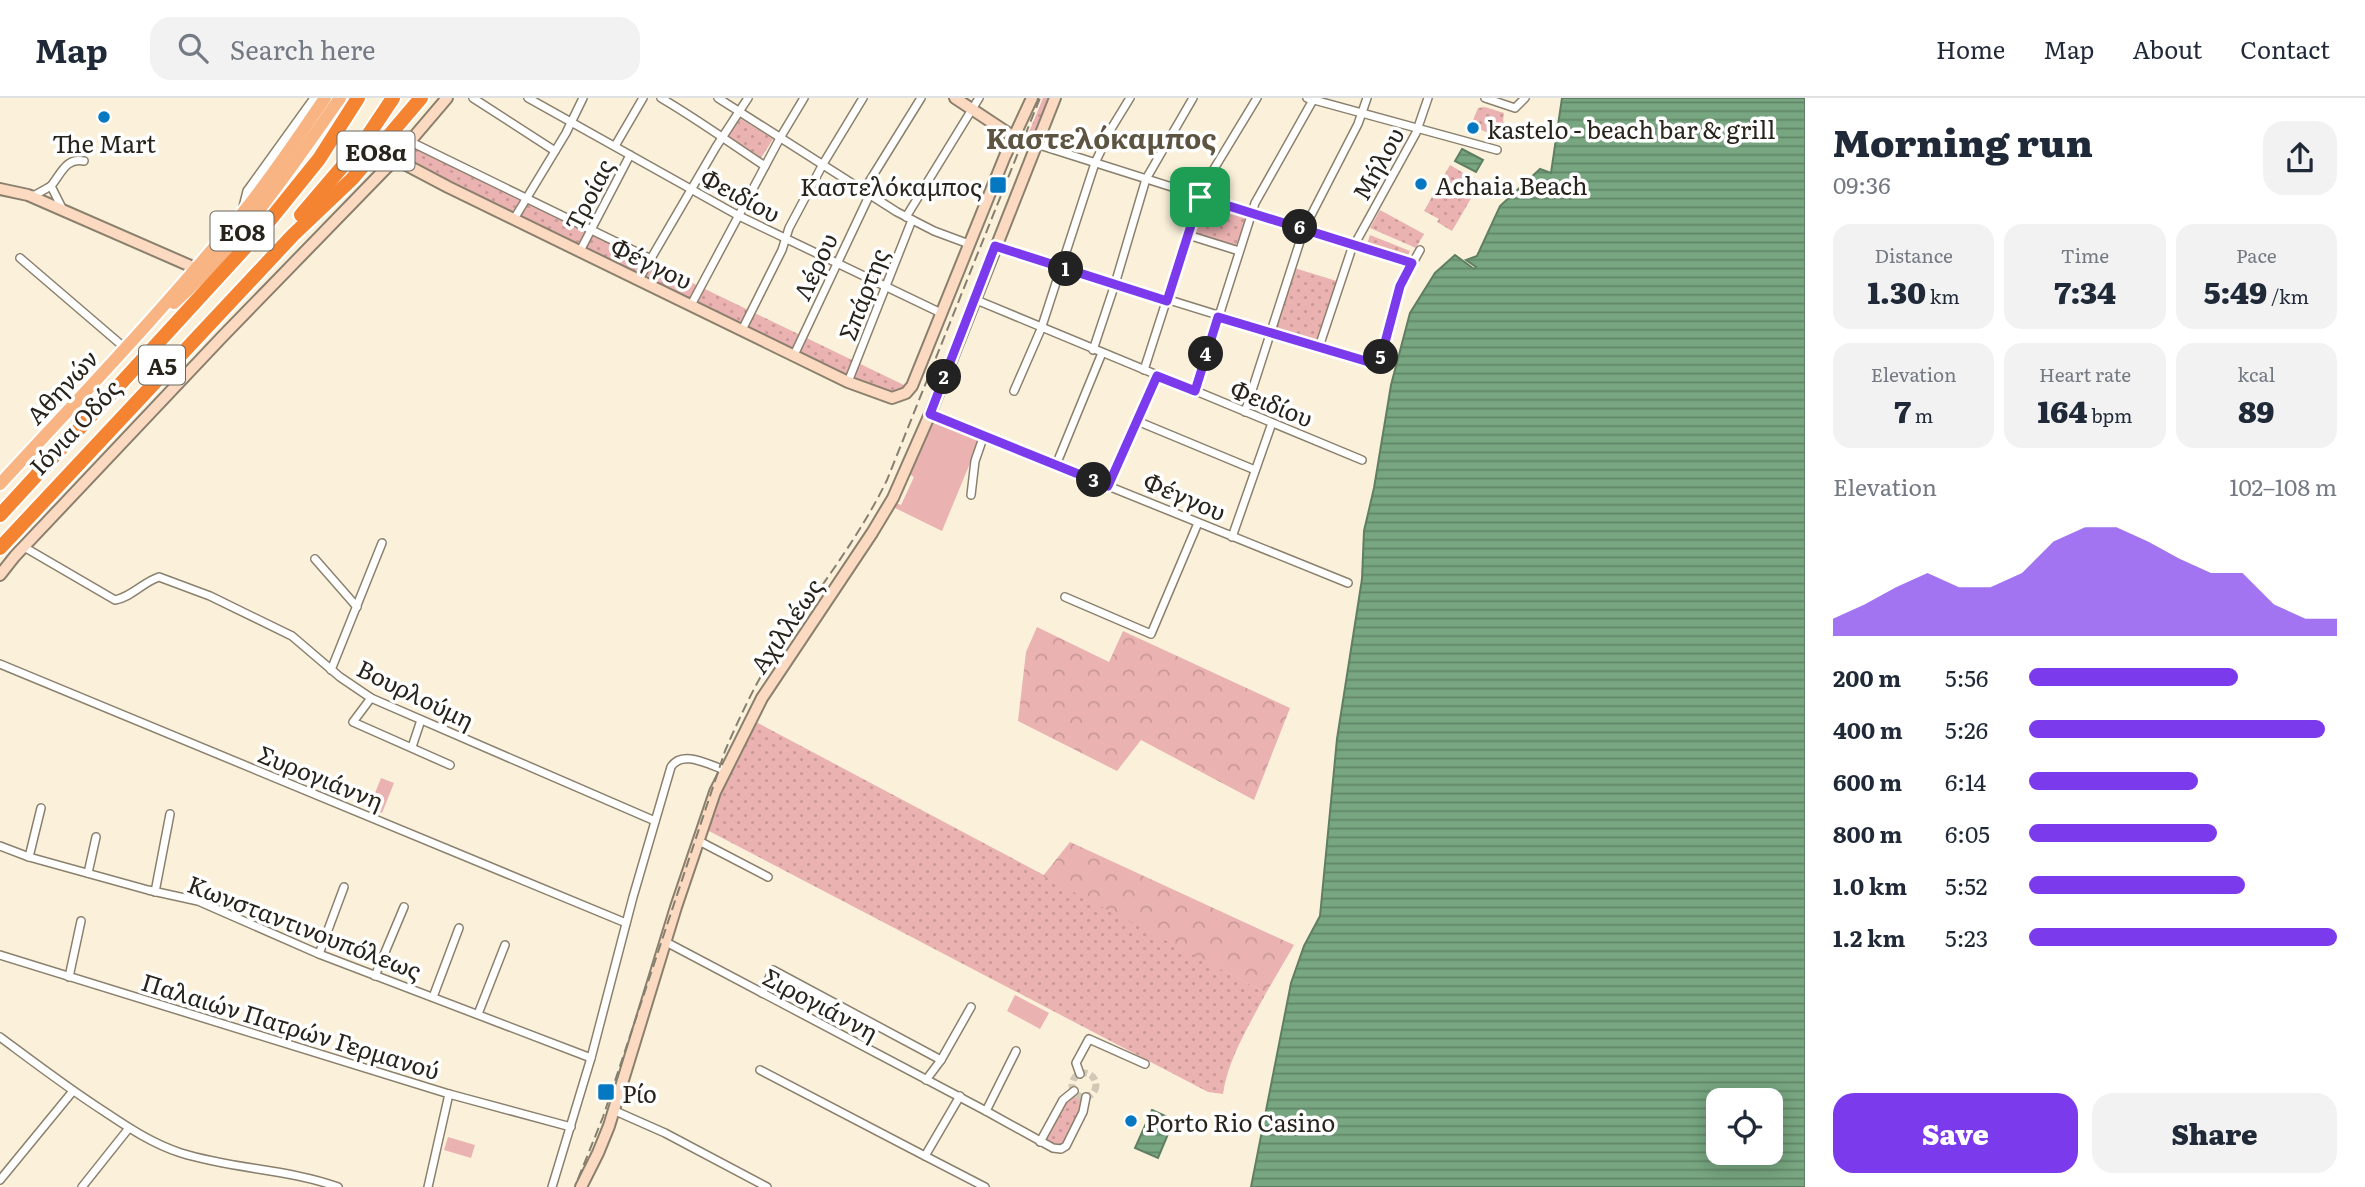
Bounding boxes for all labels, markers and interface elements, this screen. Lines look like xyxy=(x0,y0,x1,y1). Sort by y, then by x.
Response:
search box xyxy=(150,17,640,80)
text: Map xyxy=(35,24,108,73)
icon: search xyxy=(174,29,212,67)
text: Search here xyxy=(230,29,376,68)
text: Home xyxy=(1936,31,2005,66)
text: Map xyxy=(2043,31,2094,66)
text: About xyxy=(2132,31,2202,66)
text: Contact xyxy=(2240,31,2330,66)
marker: The Mart xyxy=(96,109,112,125)
place label: kastelo - beach bar & grill xyxy=(1487,111,1775,146)
text: Morning run xyxy=(1833,112,2093,169)
district label: Καστελόκαμπος xyxy=(986,116,1216,158)
street label: Μήλου xyxy=(1343,120,1411,206)
marker: kastelo - beach bar & grill xyxy=(1465,120,1481,136)
button: share xyxy=(2263,121,2337,195)
place label: The Mart xyxy=(52,125,156,160)
road number: ΕΟ8α xyxy=(338,132,414,170)
street label: Τροίας xyxy=(555,152,621,236)
street label: Φειδίου xyxy=(695,158,787,230)
pin xyxy=(1170,167,1230,227)
place label: Achaia Beach xyxy=(1435,167,1588,202)
text: 09:36 xyxy=(1833,167,1891,201)
place label: Καστελόκαμπος xyxy=(800,168,982,203)
marker: Καστελόκαμπος xyxy=(988,175,1008,195)
marker: Achaia Beach xyxy=(1413,176,1429,192)
icon: arrive xyxy=(1181,178,1219,216)
pin: 6 xyxy=(1282,209,1318,244)
road number: ΕΟ8 xyxy=(210,212,274,250)
text: 6 xyxy=(1294,212,1305,240)
street label: Φέγγου xyxy=(605,227,699,297)
street label: Λέρου xyxy=(783,227,845,305)
text: Distance xyxy=(1874,241,1953,269)
text: Time xyxy=(2061,241,2109,269)
text: Pace xyxy=(2236,241,2277,269)
street label: Σπάρτης xyxy=(828,243,896,345)
pin: 1 xyxy=(1048,252,1084,286)
text: 1 xyxy=(1062,254,1069,282)
text: 1.30 xyxy=(1868,269,1926,313)
text: 7:34 xyxy=(2054,269,2116,313)
text: 5:49 xyxy=(2204,269,2267,313)
text: km xyxy=(1926,282,1960,310)
text: /km xyxy=(2267,282,2309,310)
pin: 4 xyxy=(1188,336,1224,372)
text: 4 xyxy=(1200,339,1211,367)
pin: 5 xyxy=(1364,340,1398,374)
street label: Αθηνών xyxy=(17,341,105,431)
text: 5 xyxy=(1375,342,1386,370)
road number: Α5 xyxy=(139,346,185,384)
pin: 2 xyxy=(926,360,962,394)
text: Elevation xyxy=(1871,360,1957,388)
text: Heart rate xyxy=(2039,360,2131,388)
text: kcal xyxy=(2238,360,2275,388)
text: 2 xyxy=(938,362,949,390)
street label: Ιόνια Οδός xyxy=(20,370,128,482)
street label: Φειδίου xyxy=(1225,370,1319,434)
text: 7 xyxy=(1894,388,1911,432)
text: 164 xyxy=(2037,388,2087,432)
text: 89 xyxy=(2238,388,2274,432)
text: m xyxy=(1911,401,1933,429)
text: bpm xyxy=(2087,401,2132,429)
pin: 3 xyxy=(1076,462,1112,498)
street label: Φέγγου xyxy=(1138,462,1232,528)
text: 3 xyxy=(1088,465,1099,493)
text: Elevation xyxy=(1833,469,1937,503)
text: 102–108 m xyxy=(2229,469,2337,503)
street label: Αχιλλέως xyxy=(740,570,830,680)
street label: Βουρλούμη xyxy=(352,650,480,736)
text: 200 m xyxy=(1833,660,1901,694)
text: 5:56 xyxy=(1945,660,1988,694)
text: 400 m xyxy=(1833,712,1903,746)
text: 5:26 xyxy=(1945,712,1988,746)
street label: Συρογιάννη xyxy=(253,735,389,817)
text: 600 m xyxy=(1833,764,1902,798)
text: 6:14 xyxy=(1945,764,1986,798)
text: 800 m xyxy=(1833,816,1902,850)
text: 6:05 xyxy=(1945,816,1990,850)
street label: Κωνσταντινουπόλεως xyxy=(183,865,427,987)
text: 1.0 km xyxy=(1833,868,1907,902)
text: 5:52 xyxy=(1945,868,1987,902)
text: 1.2 km xyxy=(1833,920,1905,954)
text: 5:23 xyxy=(1945,920,1988,954)
street label: Σιρογιάννη xyxy=(757,958,885,1048)
street label: Παλαιών Πατρών Γερμανού xyxy=(138,963,444,1087)
place label: Ρίο xyxy=(622,1075,657,1110)
marker: Ρίο xyxy=(596,1082,616,1102)
map controls xyxy=(1706,1088,1783,1165)
button: locate xyxy=(1706,1088,1783,1165)
button: Save xyxy=(1833,1093,2078,1173)
button: Share xyxy=(2092,1093,2337,1173)
place label: Porto Rio Casino xyxy=(1145,1104,1335,1139)
marker: Porto Rio Casino xyxy=(1123,1113,1139,1129)

